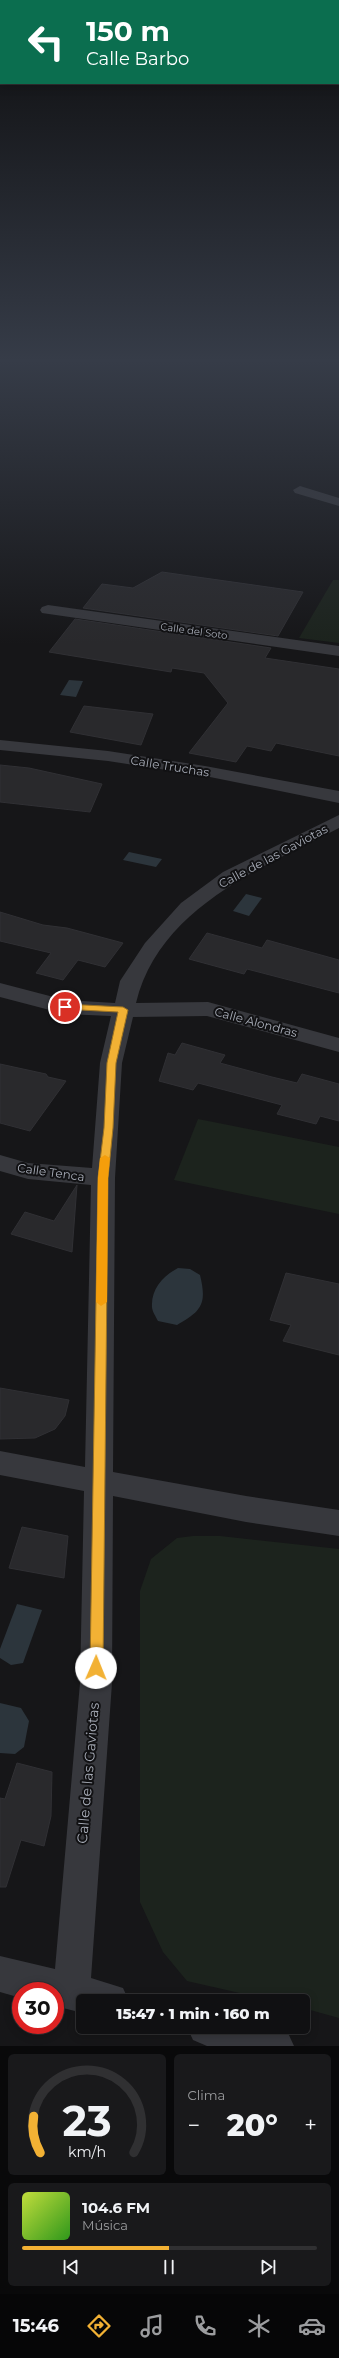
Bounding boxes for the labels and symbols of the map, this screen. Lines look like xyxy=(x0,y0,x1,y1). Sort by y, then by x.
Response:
street label: Calle del Soto xyxy=(160,620,228,642)
street label: Calle Truchas xyxy=(129,752,211,780)
street label: Calle de las Gaviotas xyxy=(216,821,330,891)
pin xyxy=(48,990,82,1024)
street label: Calle Alondras xyxy=(213,1004,299,1040)
street label: Calle Tenca xyxy=(16,1160,86,1184)
position arrow xyxy=(75,1647,117,1689)
street label: Calle de las Gaviotas xyxy=(73,1702,103,1844)
speed limit sign: 30 xyxy=(12,1982,64,2034)

